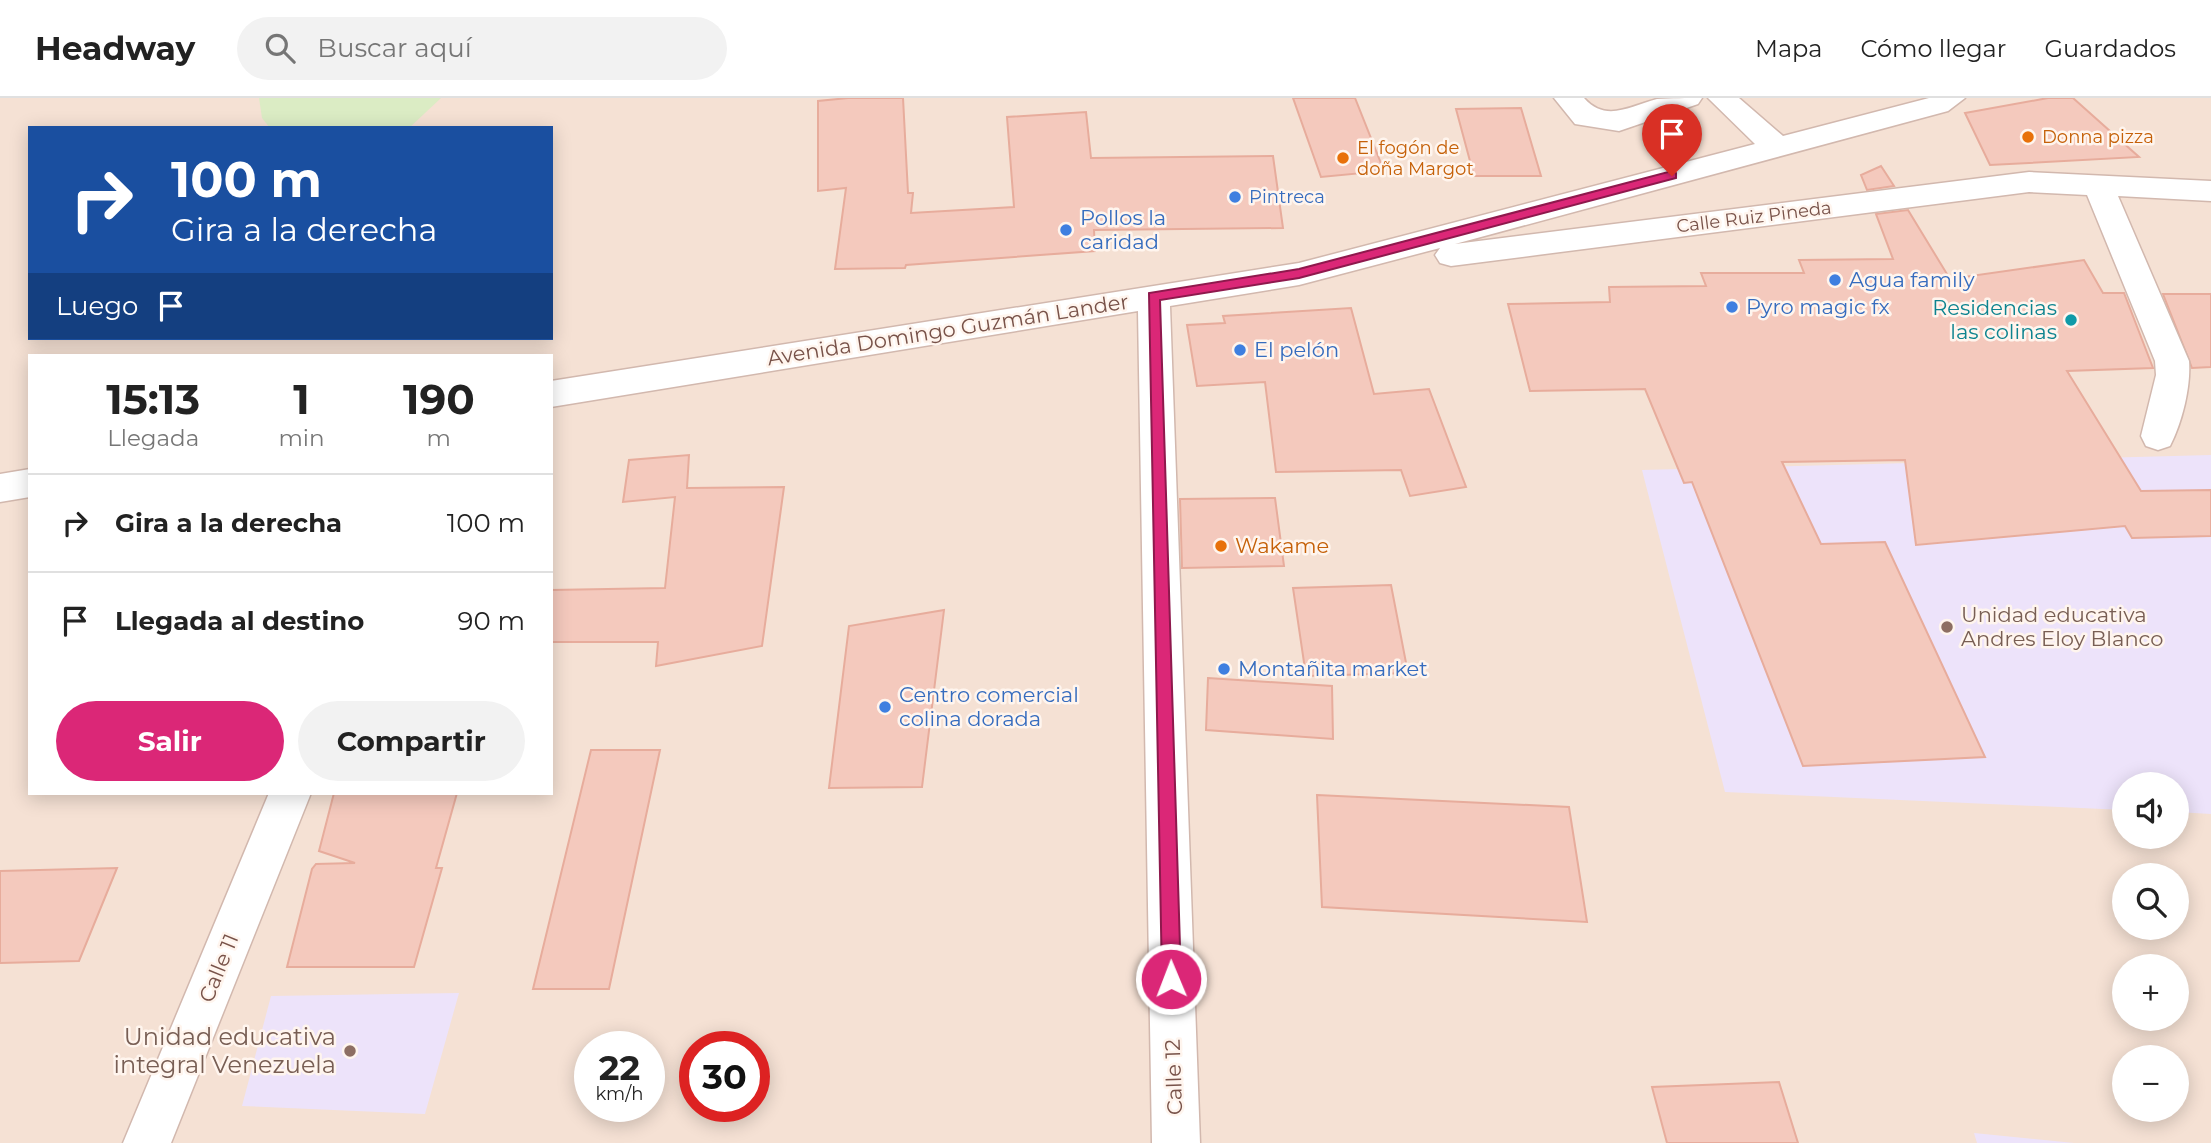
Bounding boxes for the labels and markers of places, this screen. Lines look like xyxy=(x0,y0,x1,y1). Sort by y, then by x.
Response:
pin xyxy=(1642,104,1702,176)
place label: Donna pizza xyxy=(2042,126,2154,148)
marker: Donna pizza xyxy=(2020,129,2036,145)
place label: El fogón de doña Margot xyxy=(1357,137,1474,180)
marker: El fogón de doña Margot xyxy=(1335,150,1351,166)
place label: Pintreca xyxy=(1249,186,1325,208)
marker: Pintreca xyxy=(1227,189,1243,205)
place label: Pollos la caridad xyxy=(1080,205,1166,254)
marker: Pollos la caridad xyxy=(1058,222,1074,238)
place label: Agua family xyxy=(1849,267,1975,292)
marker: Agua family xyxy=(1827,272,1843,288)
place label: Pyro magic fx xyxy=(1746,294,1890,319)
place label: Residencias las colinas xyxy=(1932,295,2057,344)
marker: Pyro magic fx xyxy=(1724,299,1740,315)
marker: Residencias las colinas xyxy=(2063,312,2079,328)
place label: El pelón xyxy=(1254,337,1339,362)
marker: El pelón xyxy=(1232,342,1248,358)
place label: Wakame xyxy=(1235,533,1329,558)
marker: Wakame xyxy=(1213,538,1229,554)
place label: Unidad educativa Andres Eloy Blanco xyxy=(1961,602,2163,651)
marker: Unidad educativa Andres Eloy Blanco xyxy=(1939,619,1955,635)
place label: Montañita market xyxy=(1238,656,1428,681)
marker: Montañita market xyxy=(1216,661,1232,677)
place label: Centro comercial colina dorada xyxy=(899,682,1079,731)
marker: Centro comercial colina dorada xyxy=(877,699,893,715)
place label: Unidad educativa integral Venezuela xyxy=(114,1022,336,1079)
marker: Unidad educativa integral Venezuela xyxy=(342,1043,358,1059)

